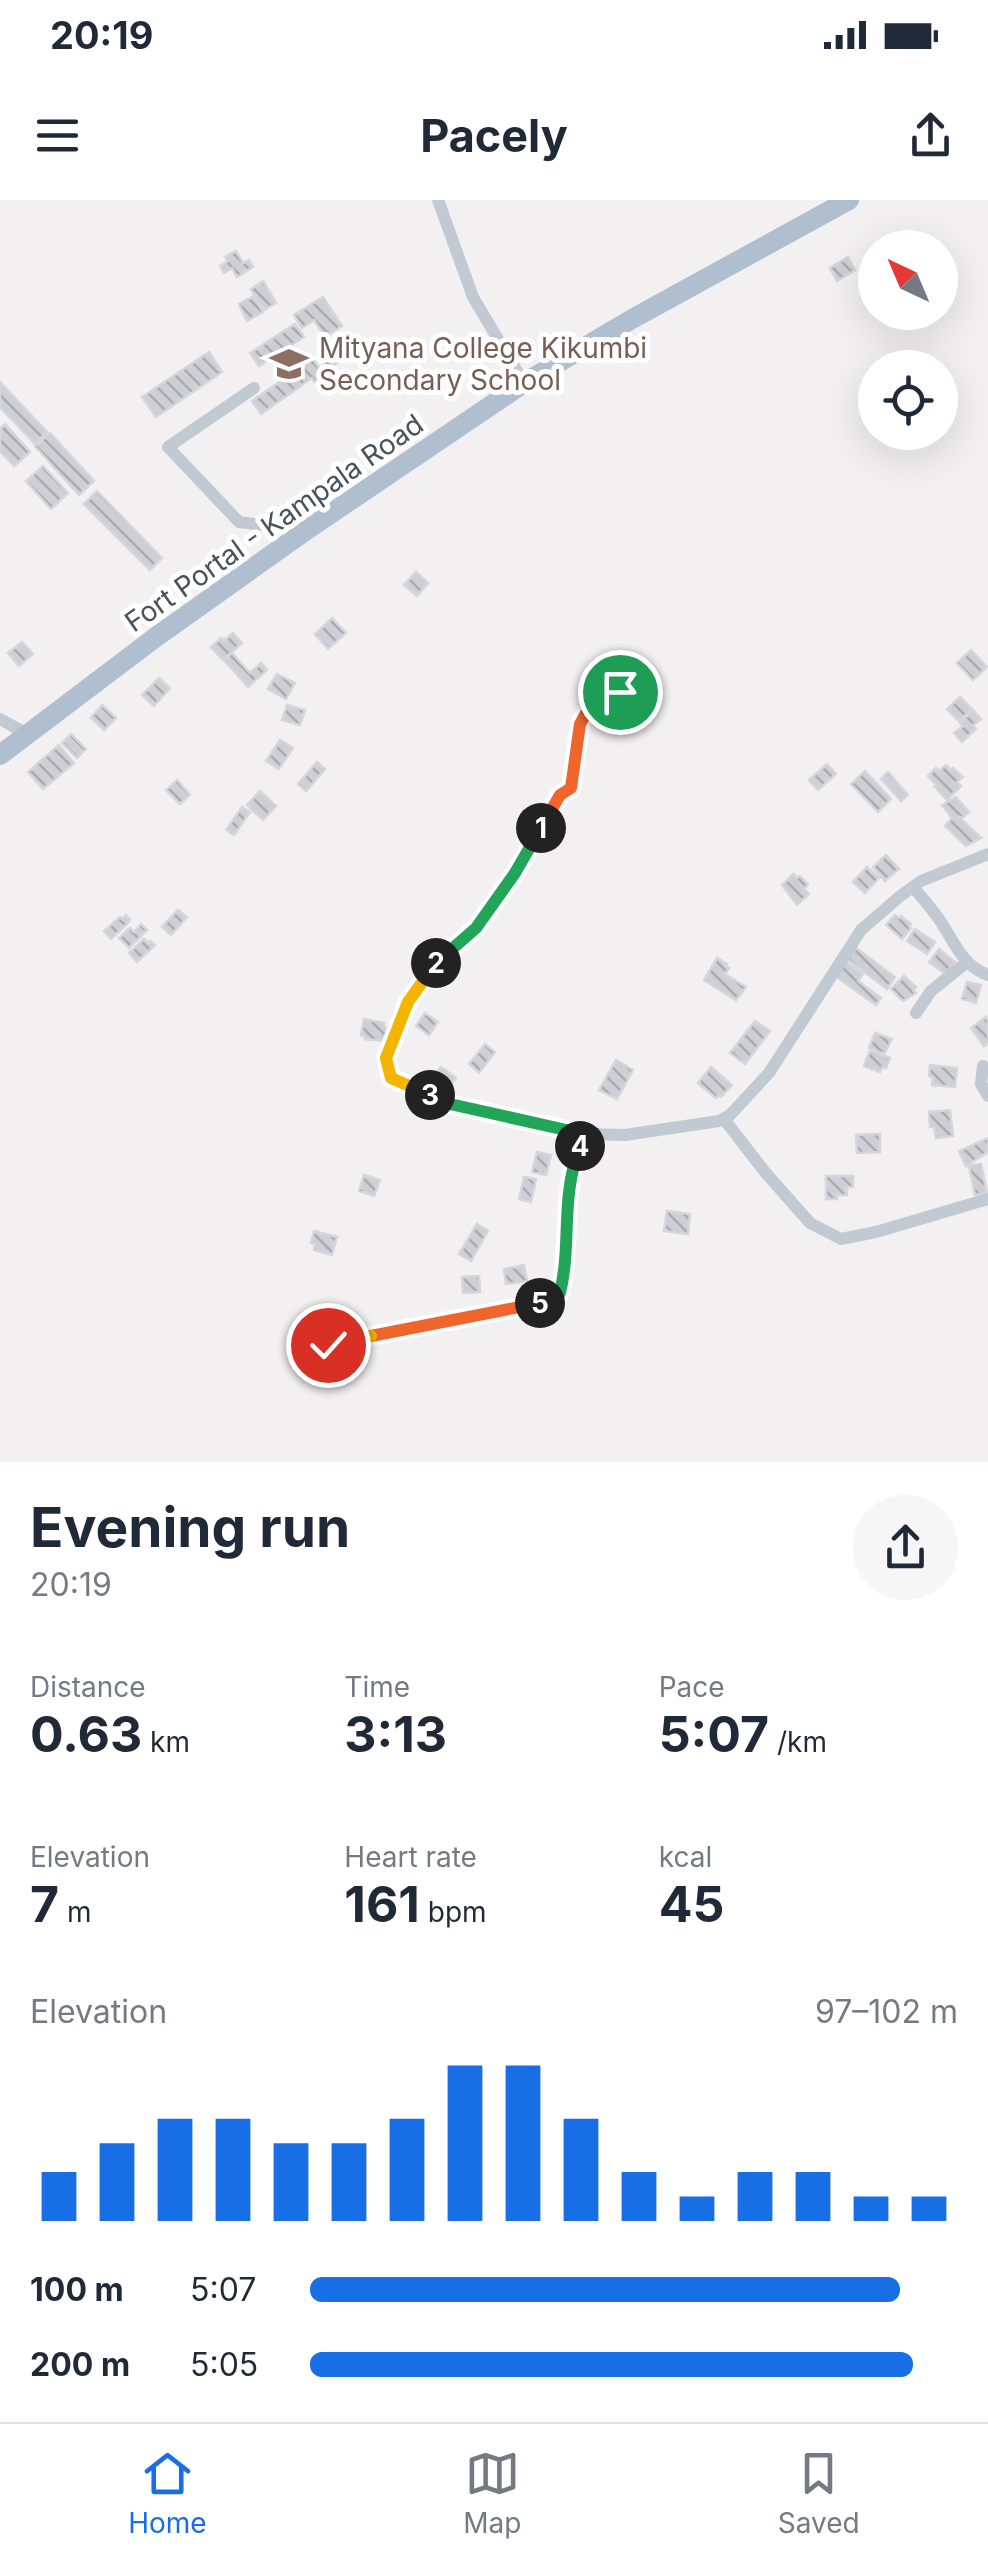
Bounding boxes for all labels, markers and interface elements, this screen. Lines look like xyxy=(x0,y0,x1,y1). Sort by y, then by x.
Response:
text: 20:19 xyxy=(50,12,153,58)
icon: menu xyxy=(30,108,85,163)
text: Pacely xyxy=(420,108,568,163)
icon: share xyxy=(903,108,958,163)
north arrow xyxy=(858,230,958,330)
map controls xyxy=(858,230,958,450)
place label: Mityana College Kikumbi Secondary School xyxy=(319,331,647,397)
school or university icon: Mityana College Kikumbi Secondary School xyxy=(268,343,310,385)
button: locate xyxy=(858,350,958,450)
street label: Fort Portal - Kampala Road xyxy=(118,407,430,639)
pin xyxy=(578,650,663,735)
icon: arrive xyxy=(593,665,648,720)
pin: 1 xyxy=(516,803,566,853)
text: 1 xyxy=(535,811,547,845)
pin: 2 xyxy=(411,938,461,988)
text: 2 xyxy=(427,946,445,980)
pin: 3 xyxy=(405,1070,455,1120)
text: 3 xyxy=(421,1078,439,1112)
pin: 4 xyxy=(555,1121,605,1171)
text: 4 xyxy=(571,1129,589,1163)
pin: 5 xyxy=(515,1278,565,1328)
text: 5 xyxy=(531,1286,549,1320)
pin xyxy=(286,1303,371,1388)
icon: check xyxy=(301,1318,356,1373)
text: Evening run xyxy=(30,1494,350,1560)
button: share xyxy=(853,1495,958,1600)
text: 20:19 xyxy=(30,1565,112,1604)
text: Distance xyxy=(30,1670,146,1704)
text: Time xyxy=(344,1670,410,1704)
text: Pace xyxy=(659,1670,725,1704)
text: 0.63 xyxy=(30,1704,142,1764)
text: 3:13 xyxy=(344,1704,447,1764)
text: 5:07 xyxy=(659,1704,769,1764)
text: km xyxy=(142,1725,190,1759)
text: /km xyxy=(769,1725,827,1759)
text: Elevation xyxy=(30,1840,150,1874)
text: Heart rate xyxy=(344,1840,477,1874)
text: kcal xyxy=(659,1840,712,1874)
text: 7 xyxy=(30,1874,59,1934)
text: 161 xyxy=(344,1874,420,1934)
text: 45 xyxy=(659,1874,724,1934)
text: m xyxy=(59,1895,91,1929)
text: bpm xyxy=(420,1895,487,1929)
text: Elevation xyxy=(30,1992,167,2031)
text: 97–102 m xyxy=(815,1992,958,2031)
text: 100 m xyxy=(30,2270,124,2309)
text: 5:07 xyxy=(190,2270,256,2309)
text: 200 m xyxy=(30,2345,130,2384)
text: 5:05 xyxy=(190,2345,258,2384)
tab: Home xyxy=(128,2446,207,2540)
tab: Map xyxy=(463,2446,521,2540)
tab: Saved xyxy=(778,2446,860,2540)

